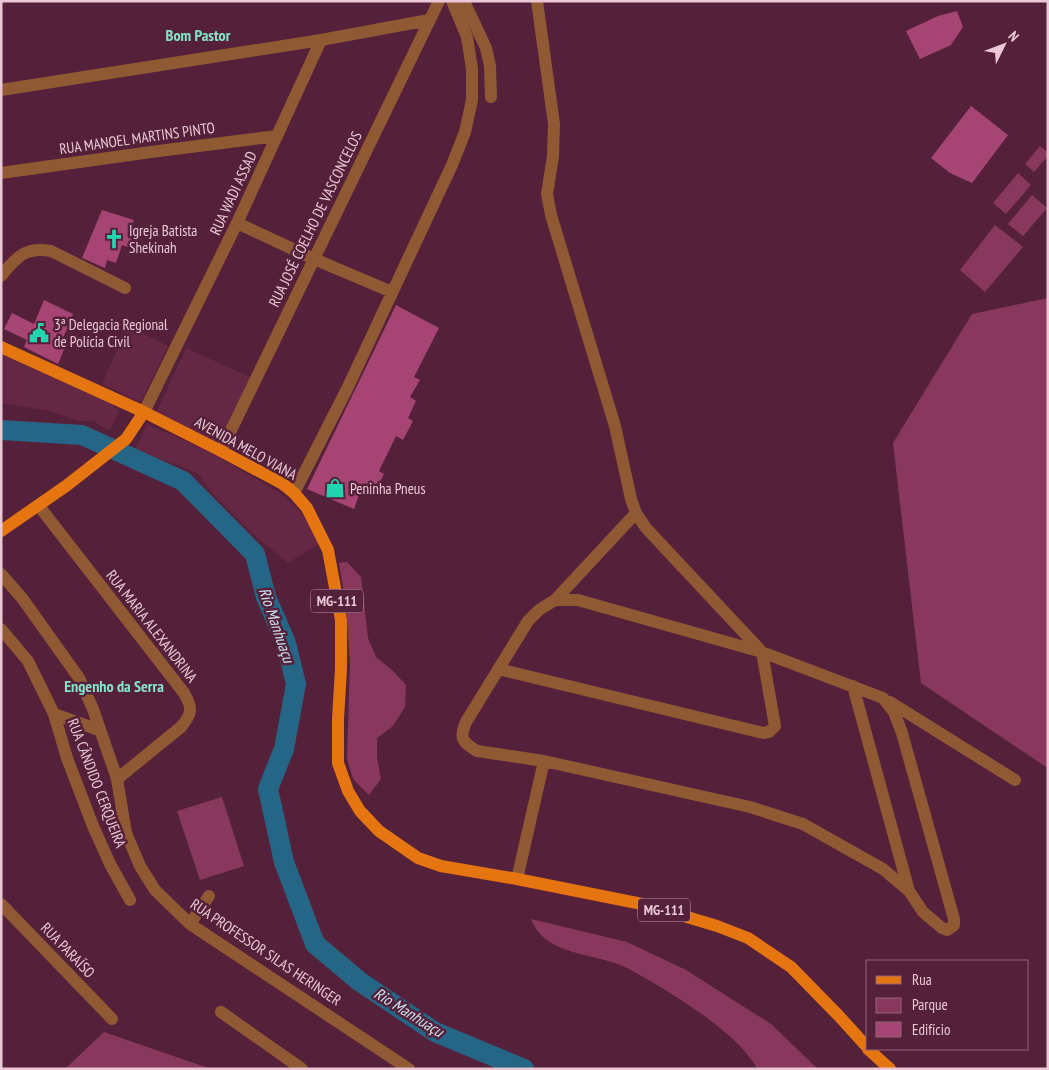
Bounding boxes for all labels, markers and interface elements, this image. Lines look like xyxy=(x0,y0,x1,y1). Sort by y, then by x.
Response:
north arrow xyxy=(979,20,1029,70)
district label: Bom Pastor xyxy=(166,25,231,45)
text: N xyxy=(1004,27,1023,45)
street label: RUA MANOEL MARTINS PINTO xyxy=(58,118,216,158)
street label: RUA JOSÉ COELHO DE VASCONCELOS xyxy=(264,128,366,310)
street label: RUA WADI ASSAD xyxy=(205,148,261,238)
place label: Igreja Batista Shekinah xyxy=(129,221,197,257)
church icon: Igreja Batista Shekinah xyxy=(103,228,125,250)
place label: 3ª Delegacia Regional de Polícia Civil xyxy=(54,315,168,351)
public building icon: 3ª Delegacia Regional de Polícia Civil xyxy=(28,322,50,344)
street label: AVENIDA MELO VIANA xyxy=(192,412,301,484)
shop icon: Peninha Pneus xyxy=(324,477,346,499)
place label: Peninha Pneus xyxy=(350,479,425,498)
street label: RUA MARIA ALEXANDRINA xyxy=(102,566,202,687)
water label: Rio Manhuaçu xyxy=(255,585,300,666)
road number: MG-111 xyxy=(311,590,363,612)
district label: Engenho da Serra xyxy=(64,676,164,696)
street label: RUA CÂNDIDO CERQUEIRA xyxy=(64,716,131,851)
street label: RUA PROFESSOR SILAS HERINGER xyxy=(187,894,345,1010)
road number: MG-111 xyxy=(638,898,690,922)
street label: RUA PARAÍSO xyxy=(37,918,99,982)
legend xyxy=(866,960,1029,1050)
text: Rua xyxy=(912,970,932,989)
water label: Rio Manhuaçu xyxy=(371,983,448,1042)
text: Parque xyxy=(912,995,948,1014)
text: Edifício xyxy=(912,1020,950,1039)

